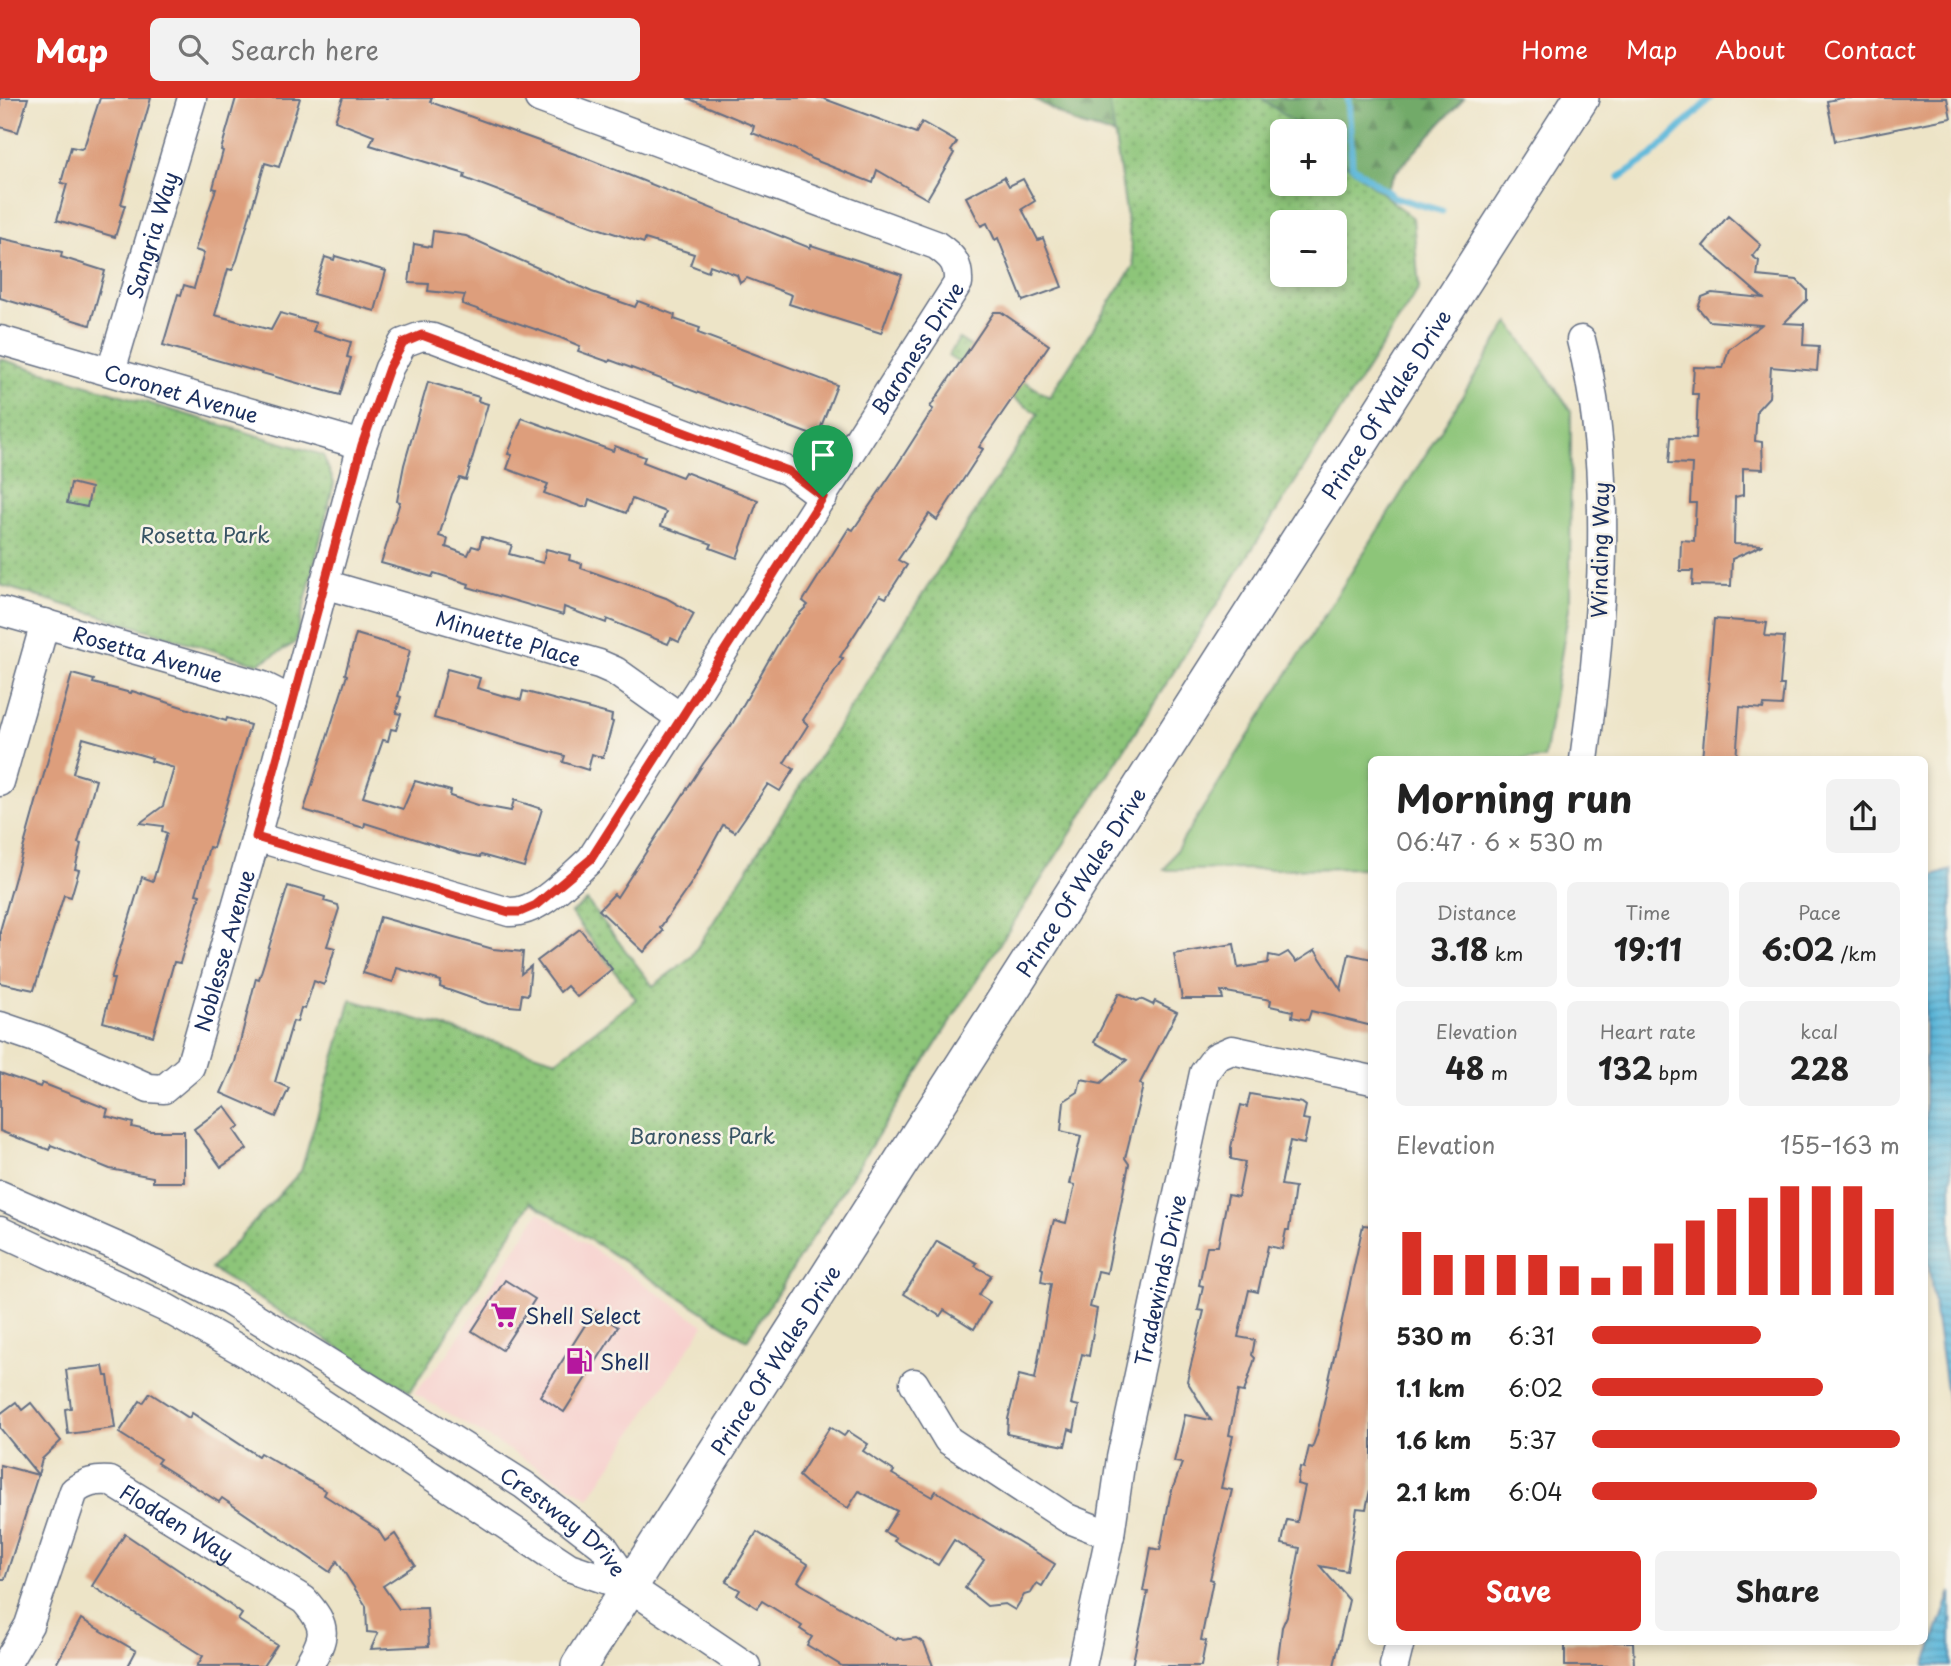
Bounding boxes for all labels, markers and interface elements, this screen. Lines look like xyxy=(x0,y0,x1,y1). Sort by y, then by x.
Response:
search box xyxy=(150,18,640,81)
text: Map xyxy=(35,24,108,74)
icon: search xyxy=(174,30,212,68)
text: Search here xyxy=(230,30,379,69)
text: Home xyxy=(1521,31,1588,67)
text: Map xyxy=(1626,31,1677,67)
text: About xyxy=(1715,31,1785,67)
text: Contact xyxy=(1823,31,1916,67)
map controls xyxy=(1270,119,1347,287)
button: + xyxy=(1270,119,1347,196)
street label: Sangria Way xyxy=(117,167,185,302)
button: − xyxy=(1270,210,1347,287)
street label: Baroness Drive xyxy=(862,275,971,421)
street label: Prince Of Wales Drive xyxy=(1313,302,1458,505)
street label: Coronet Avenue xyxy=(100,355,263,430)
pin xyxy=(793,425,853,497)
icon: arrive xyxy=(804,436,842,474)
street label: Winding Way xyxy=(1582,482,1616,618)
park label: Rosetta Park xyxy=(140,518,270,550)
street label: Minuette Place xyxy=(432,601,585,674)
street label: Rosetta Avenue xyxy=(69,617,227,690)
text: Morning run xyxy=(1396,769,1632,826)
button: share xyxy=(1826,779,1900,853)
street label: Prince Of Wales Drive xyxy=(1008,780,1153,983)
text: 06:47 · 6 × 530 m xyxy=(1396,824,1603,859)
street label: Noblesse Avenue xyxy=(185,865,262,1035)
text: Distance xyxy=(1437,898,1517,926)
text: Time xyxy=(1626,898,1670,926)
text: Pace xyxy=(1798,898,1841,926)
text: 3.18 xyxy=(1430,926,1489,971)
text: 19:11 xyxy=(1614,926,1682,971)
text: 6:02 xyxy=(1762,926,1834,971)
text: km xyxy=(1489,939,1523,967)
text: /km xyxy=(1834,939,1877,967)
text: Elevation xyxy=(1436,1017,1518,1045)
text: Heart rate xyxy=(1600,1017,1696,1045)
text: kcal xyxy=(1800,1017,1838,1045)
text: 48 xyxy=(1445,1045,1485,1090)
text: 132 xyxy=(1598,1045,1652,1090)
text: 228 xyxy=(1789,1045,1849,1090)
text: m xyxy=(1485,1058,1508,1086)
text: bpm xyxy=(1652,1058,1698,1086)
park label: Baroness Park xyxy=(629,1119,776,1151)
text: Elevation xyxy=(1396,1127,1495,1162)
text: 155–163 m xyxy=(1780,1127,1900,1162)
street label: Tradewinds Drive xyxy=(1125,1191,1193,1369)
street label: Prince Of Wales Drive xyxy=(702,1258,848,1461)
place label: Shell Select xyxy=(525,1299,641,1331)
supermarket icon: Shell Select xyxy=(489,1300,519,1330)
text: 530 m xyxy=(1396,1318,1472,1353)
text: 6:31 xyxy=(1508,1318,1555,1353)
place label: Shell xyxy=(600,1345,649,1377)
fuel station icon: Shell xyxy=(564,1346,594,1376)
text: 1.1 km xyxy=(1396,1370,1465,1405)
text: 6:02 xyxy=(1508,1370,1563,1405)
text: 1.6 km xyxy=(1396,1422,1471,1457)
text: 5:37 xyxy=(1508,1422,1556,1457)
street label: Crestway Drive xyxy=(494,1458,635,1582)
text: 2.1 km xyxy=(1396,1474,1471,1509)
text: 6:04 xyxy=(1508,1474,1563,1509)
street label: Flodden Way xyxy=(114,1475,240,1569)
button: Save xyxy=(1396,1551,1641,1631)
button: Share xyxy=(1655,1551,1900,1631)

